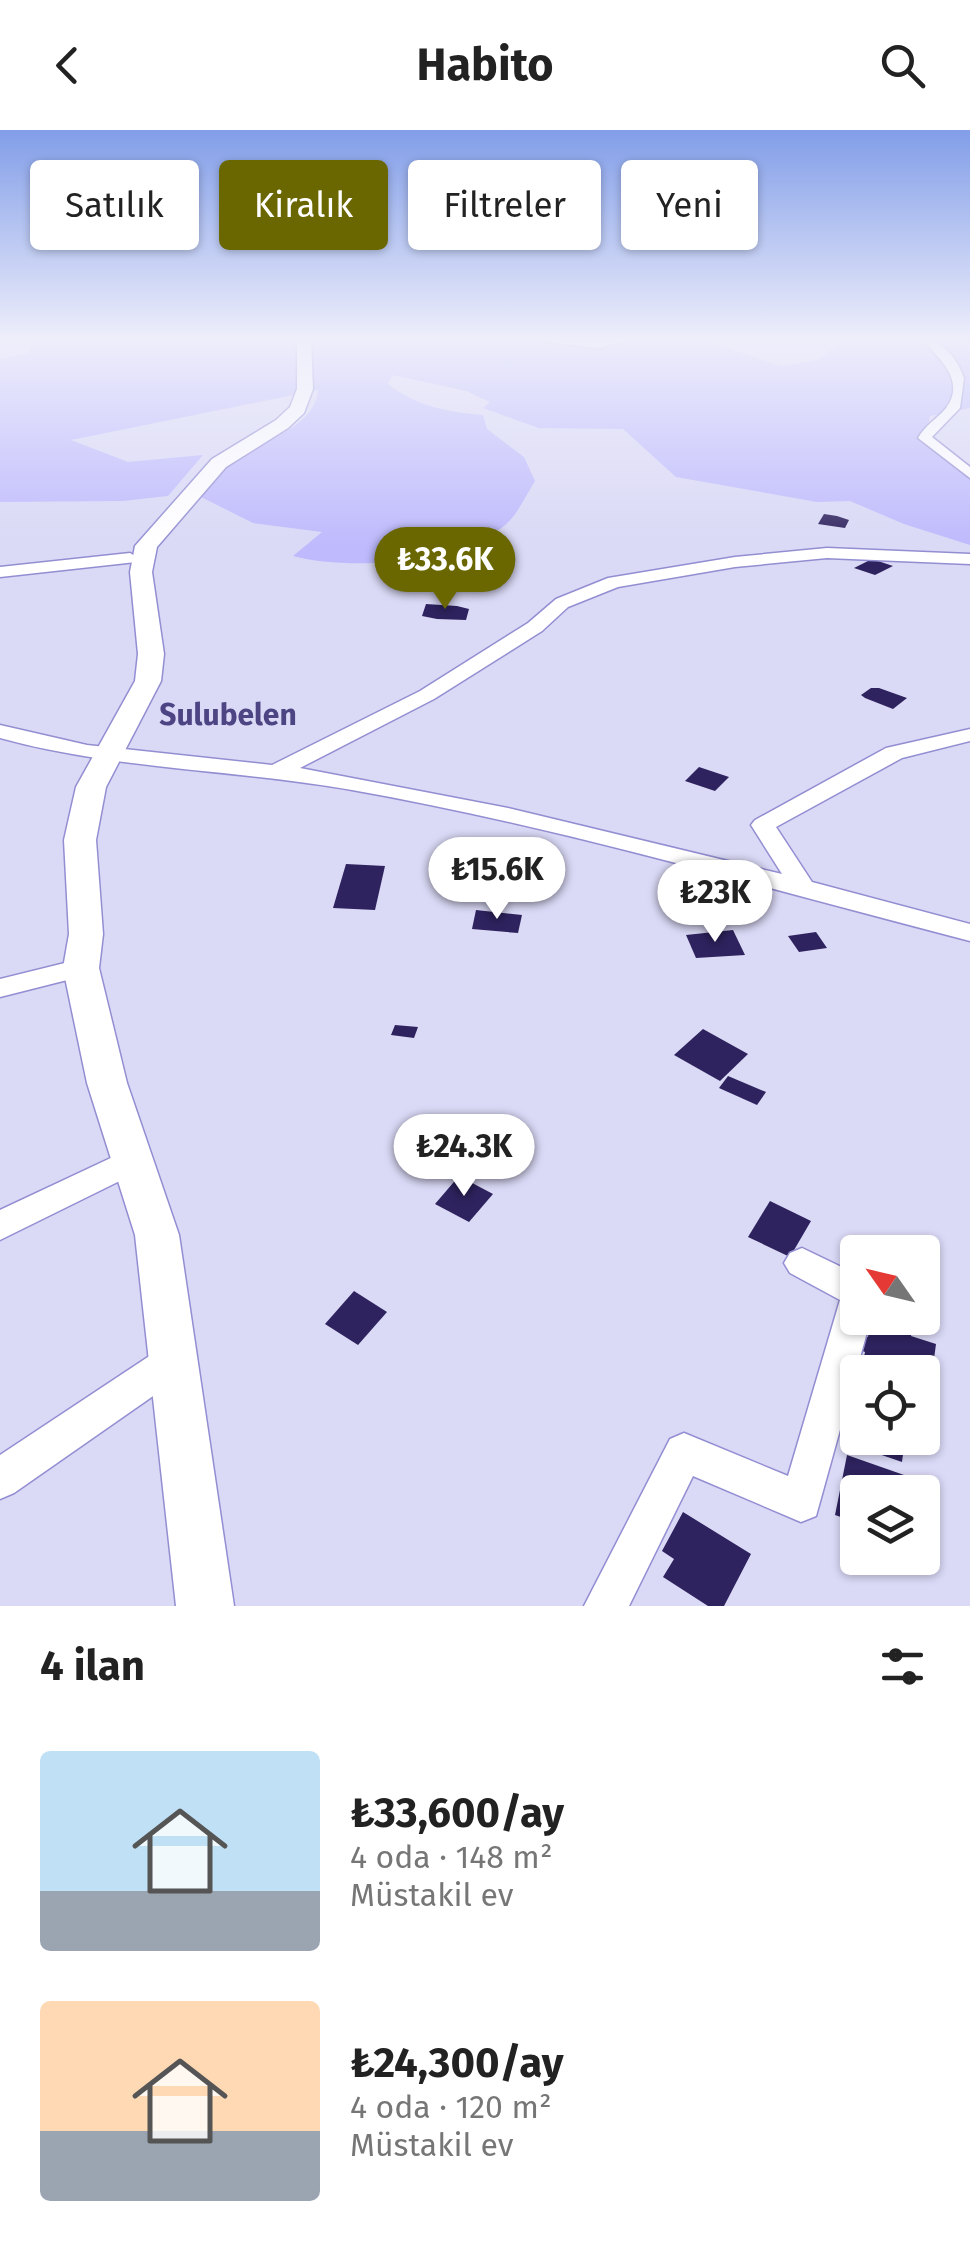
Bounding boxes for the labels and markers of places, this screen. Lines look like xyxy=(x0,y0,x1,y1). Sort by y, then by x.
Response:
pin: ₺33.6K xyxy=(364,527,526,612)
pin: ₺15.6K xyxy=(416,837,578,922)
pin: ₺23K xyxy=(656,860,774,945)
pin: ₺24.3K xyxy=(383,1114,545,1199)

